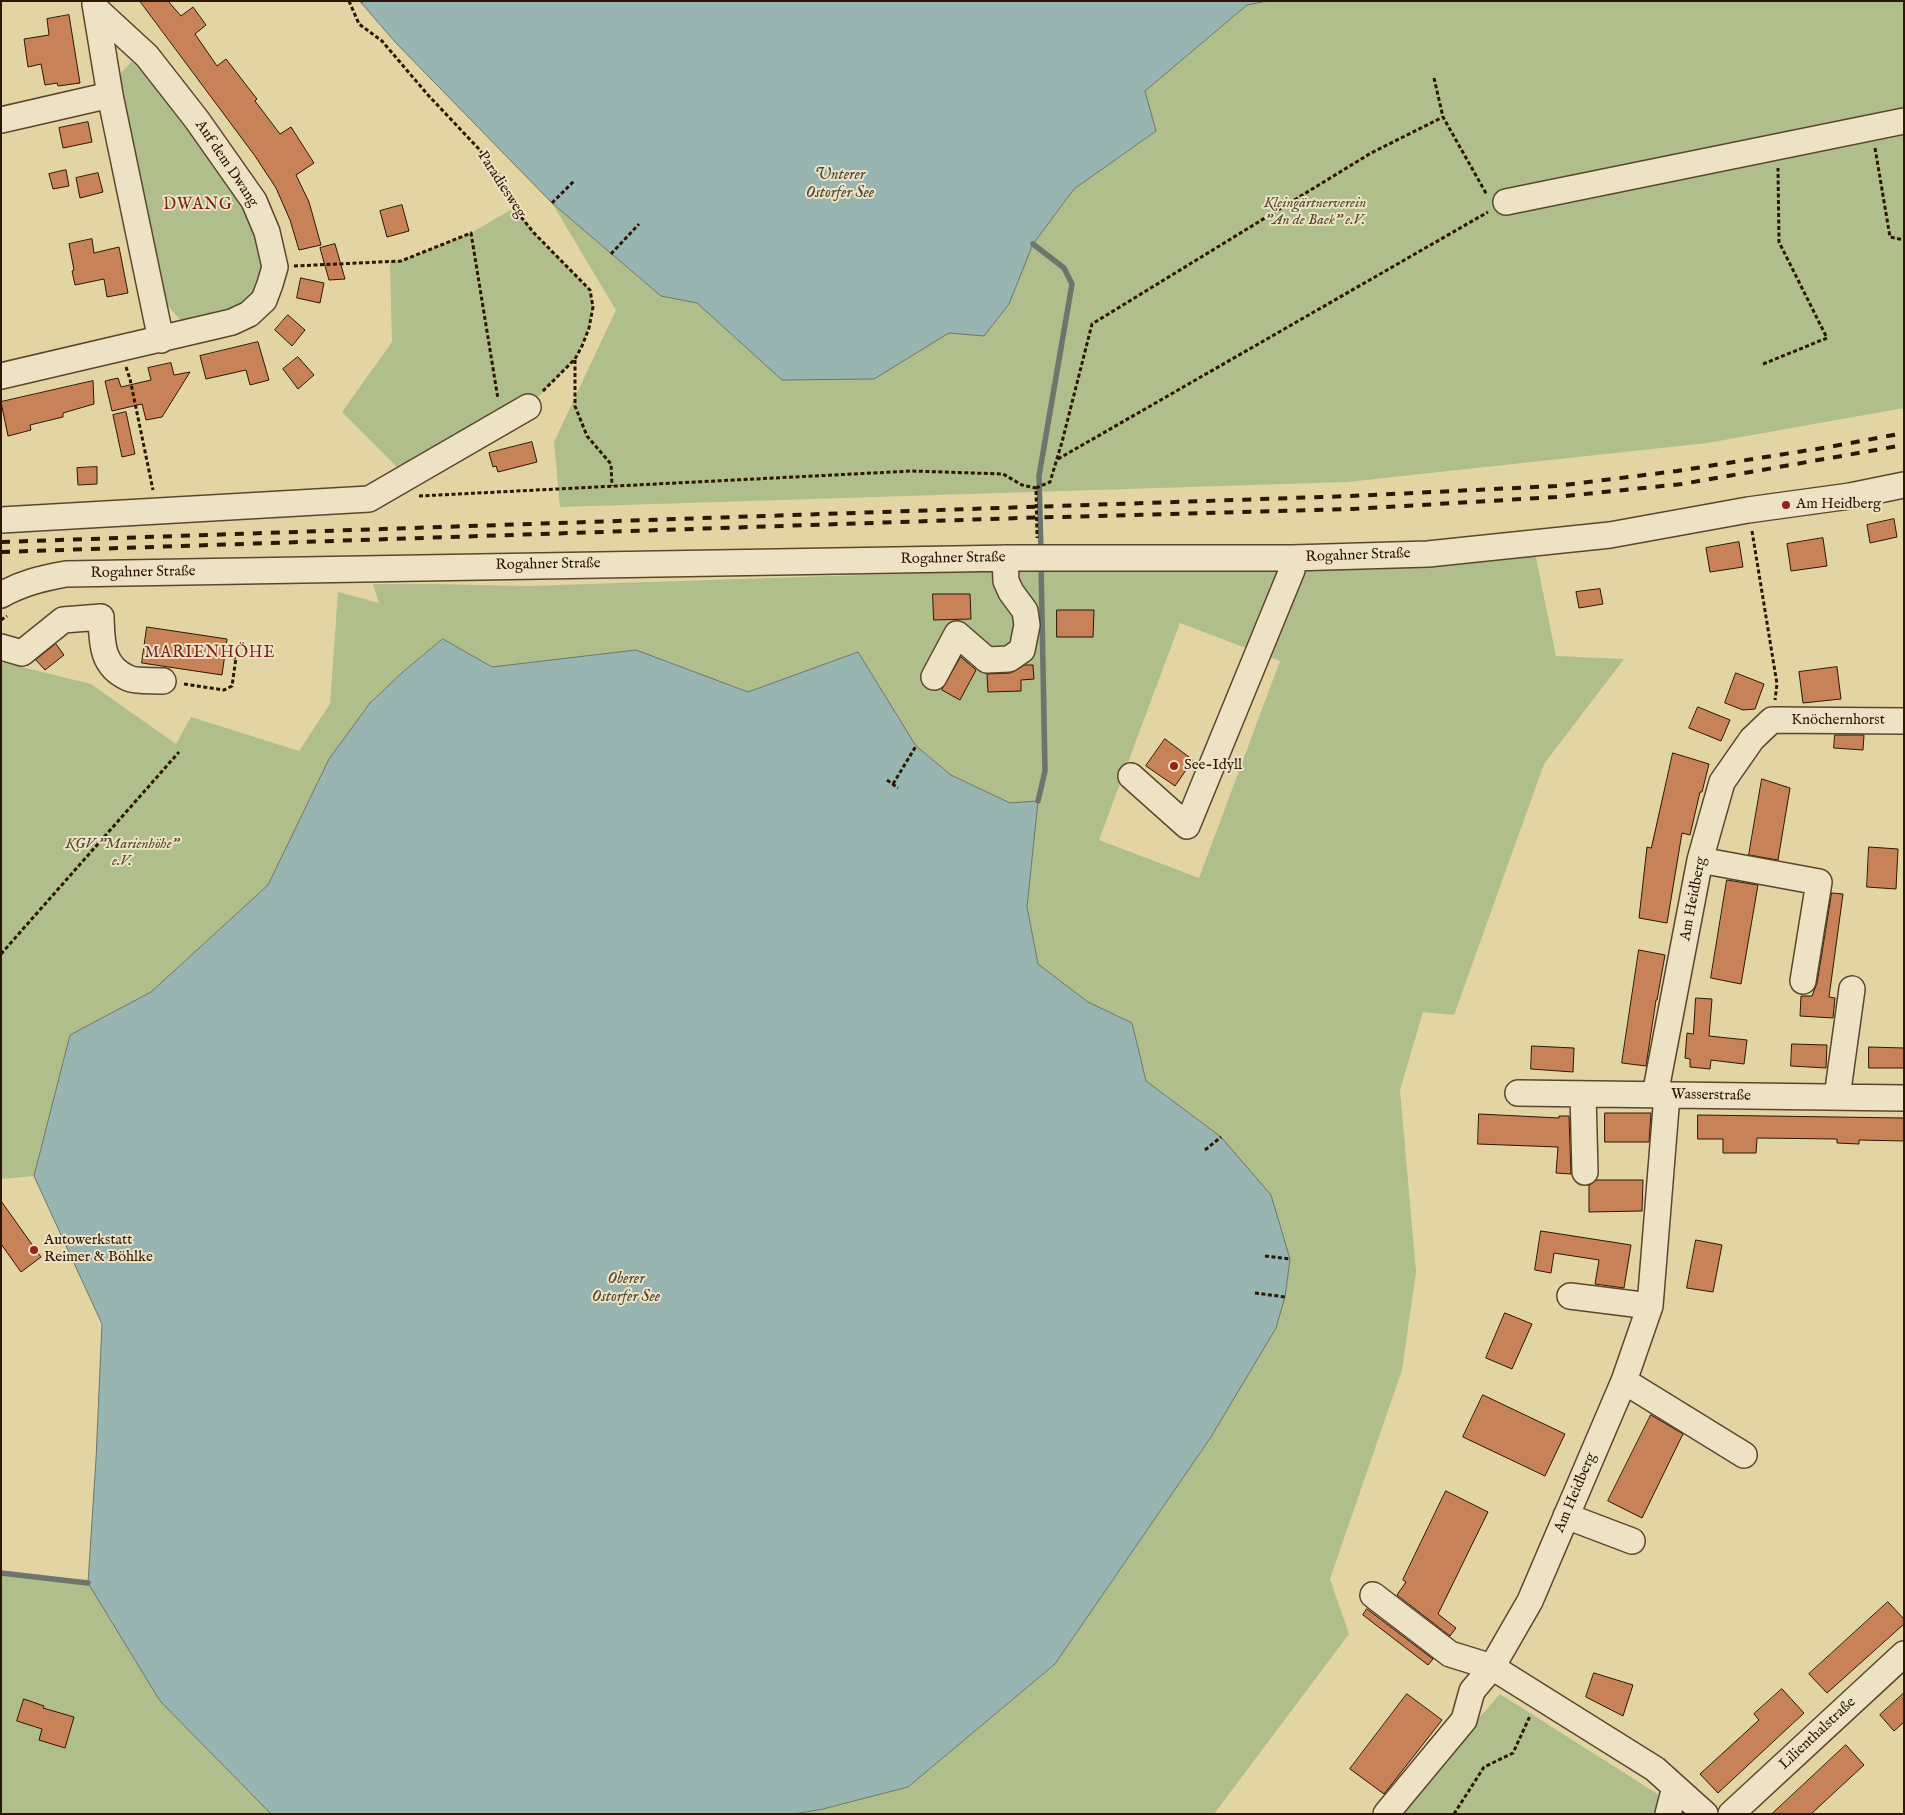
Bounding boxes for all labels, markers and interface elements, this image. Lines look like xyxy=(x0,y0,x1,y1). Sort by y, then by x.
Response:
street label: Auf dem Dwang xyxy=(190,117,262,211)
street label: Paradiesweg xyxy=(473,148,529,222)
water label: Unterer Ostorfer See xyxy=(806,166,874,204)
park label: Kleingärtnerverein "An de Baek" e.V. xyxy=(1264,195,1366,230)
district label: DWANG xyxy=(163,196,233,216)
place label: Am Heidberg xyxy=(1796,496,1881,514)
marker: Am Heidberg xyxy=(1780,499,1792,511)
street label: Rogahner Straße xyxy=(1305,545,1411,567)
street label: Rogahner Straße xyxy=(900,549,1006,569)
street label: Rogahner Straße xyxy=(495,555,601,575)
street label: Rogahner Straße xyxy=(90,563,196,583)
district label: MARIENHÖHE xyxy=(143,644,277,664)
street label: Knöchernhorst xyxy=(1791,712,1885,730)
place label: See-Idyll xyxy=(1184,757,1242,775)
marker: See-Idyll xyxy=(1168,760,1180,772)
park label: KGV "Marienhöhe" e.V. xyxy=(65,836,179,871)
street label: Am Heidberg xyxy=(1677,856,1711,942)
street label: Wasserstraße xyxy=(1671,1086,1751,1106)
place label: Autowerkstatt Reimer & Böhlke xyxy=(44,1232,153,1267)
marker: Autowerkstatt Reimer & Böhlke xyxy=(28,1244,40,1256)
water label: Oberer Ostorfer See xyxy=(592,1270,660,1308)
street label: Am Heidberg xyxy=(1551,1450,1601,1536)
street label: Lilienthalstraße xyxy=(1776,1694,1860,1774)

